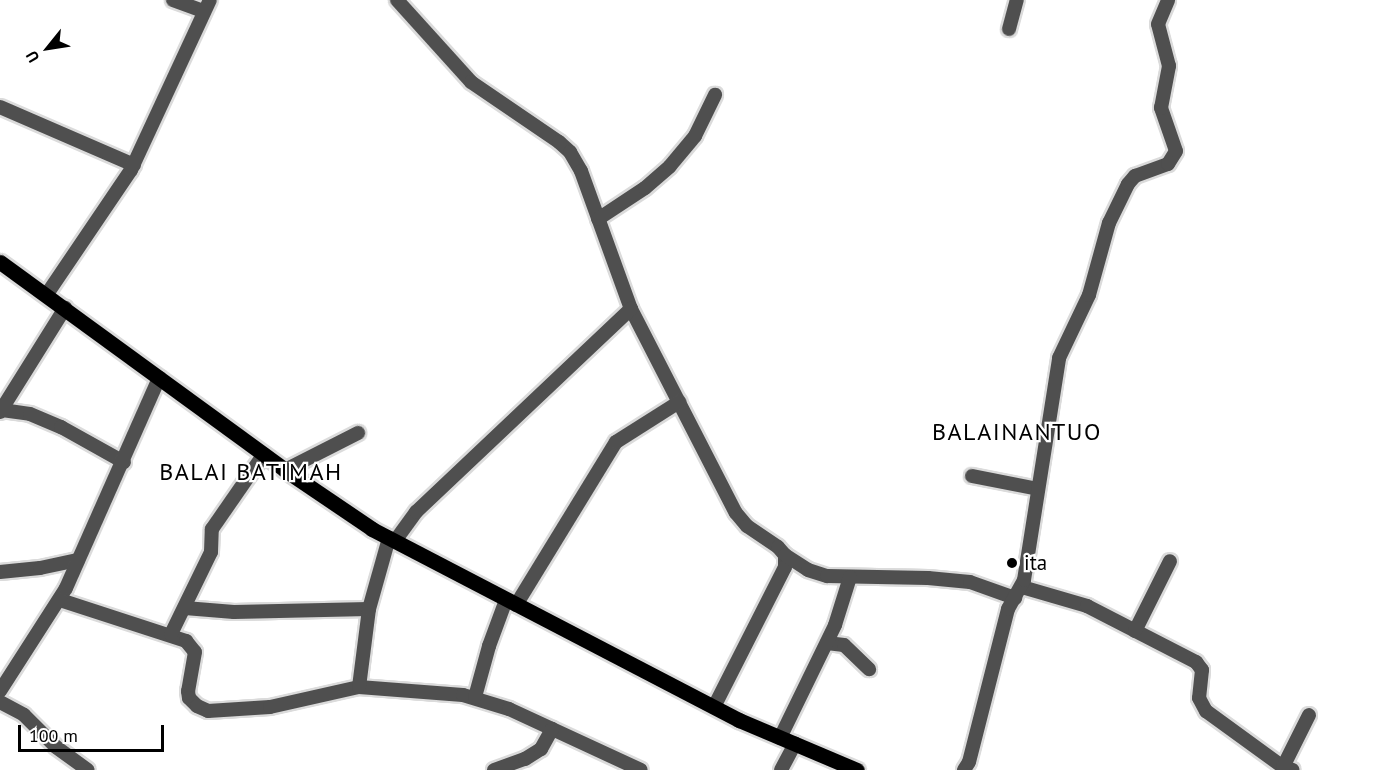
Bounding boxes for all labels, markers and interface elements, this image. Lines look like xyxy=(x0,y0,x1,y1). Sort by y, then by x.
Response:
north arrow xyxy=(18,18,78,78)
text: U xyxy=(21,48,44,66)
district label: BALAINANTUO xyxy=(932,418,1102,446)
district label: BALAI BATIMAH xyxy=(159,458,343,486)
place label: ita xyxy=(1024,550,1047,576)
marker: ita xyxy=(1005,556,1019,570)
scale bar xyxy=(21,713,166,751)
text: 100 m xyxy=(29,724,78,747)

